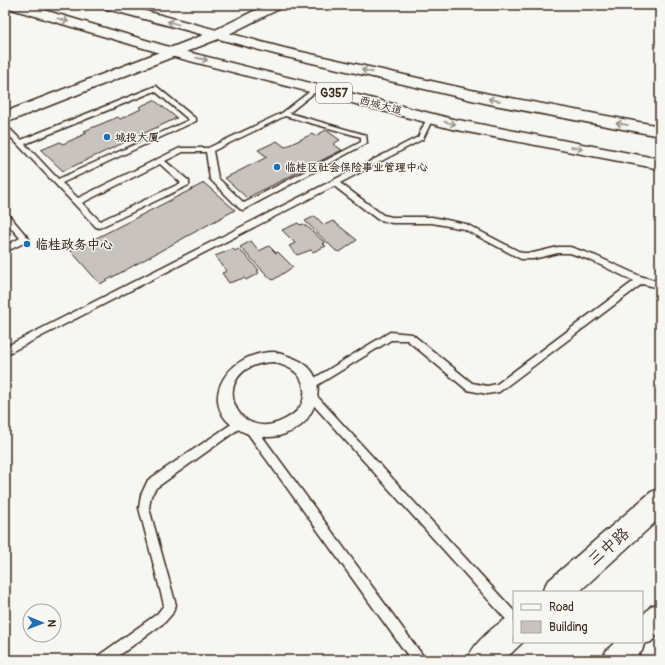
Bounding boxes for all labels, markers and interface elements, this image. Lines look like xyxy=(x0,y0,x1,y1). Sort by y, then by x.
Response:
one-way arrow xyxy=(57,17,70,24)
one-way arrow xyxy=(167,19,180,26)
one-way arrow xyxy=(195,56,208,64)
one-way arrow xyxy=(361,67,374,75)
road number: G357 xyxy=(316,83,352,103)
street label: 西城大道 xyxy=(358,94,404,117)
one-way arrow xyxy=(488,96,501,104)
one-way arrow xyxy=(443,120,456,128)
one-way arrow xyxy=(616,120,629,128)
place label: 城投大厦 xyxy=(115,131,159,144)
marker: 城投大厦 xyxy=(102,132,112,142)
one-way arrow xyxy=(571,144,584,152)
place label: 临桂区社会保险事业管理中心 xyxy=(285,161,428,174)
marker: 临桂区社会保险事业管理中心 xyxy=(272,162,282,172)
place label: 临桂政务中心 xyxy=(35,237,113,253)
marker: 临桂政务中心 xyxy=(22,239,32,249)
street label: 三中路 xyxy=(584,523,633,570)
legend xyxy=(513,591,643,643)
text: Road xyxy=(549,600,574,615)
north arrow xyxy=(22,603,62,643)
text: N xyxy=(45,619,58,628)
text: Building xyxy=(549,620,588,635)

